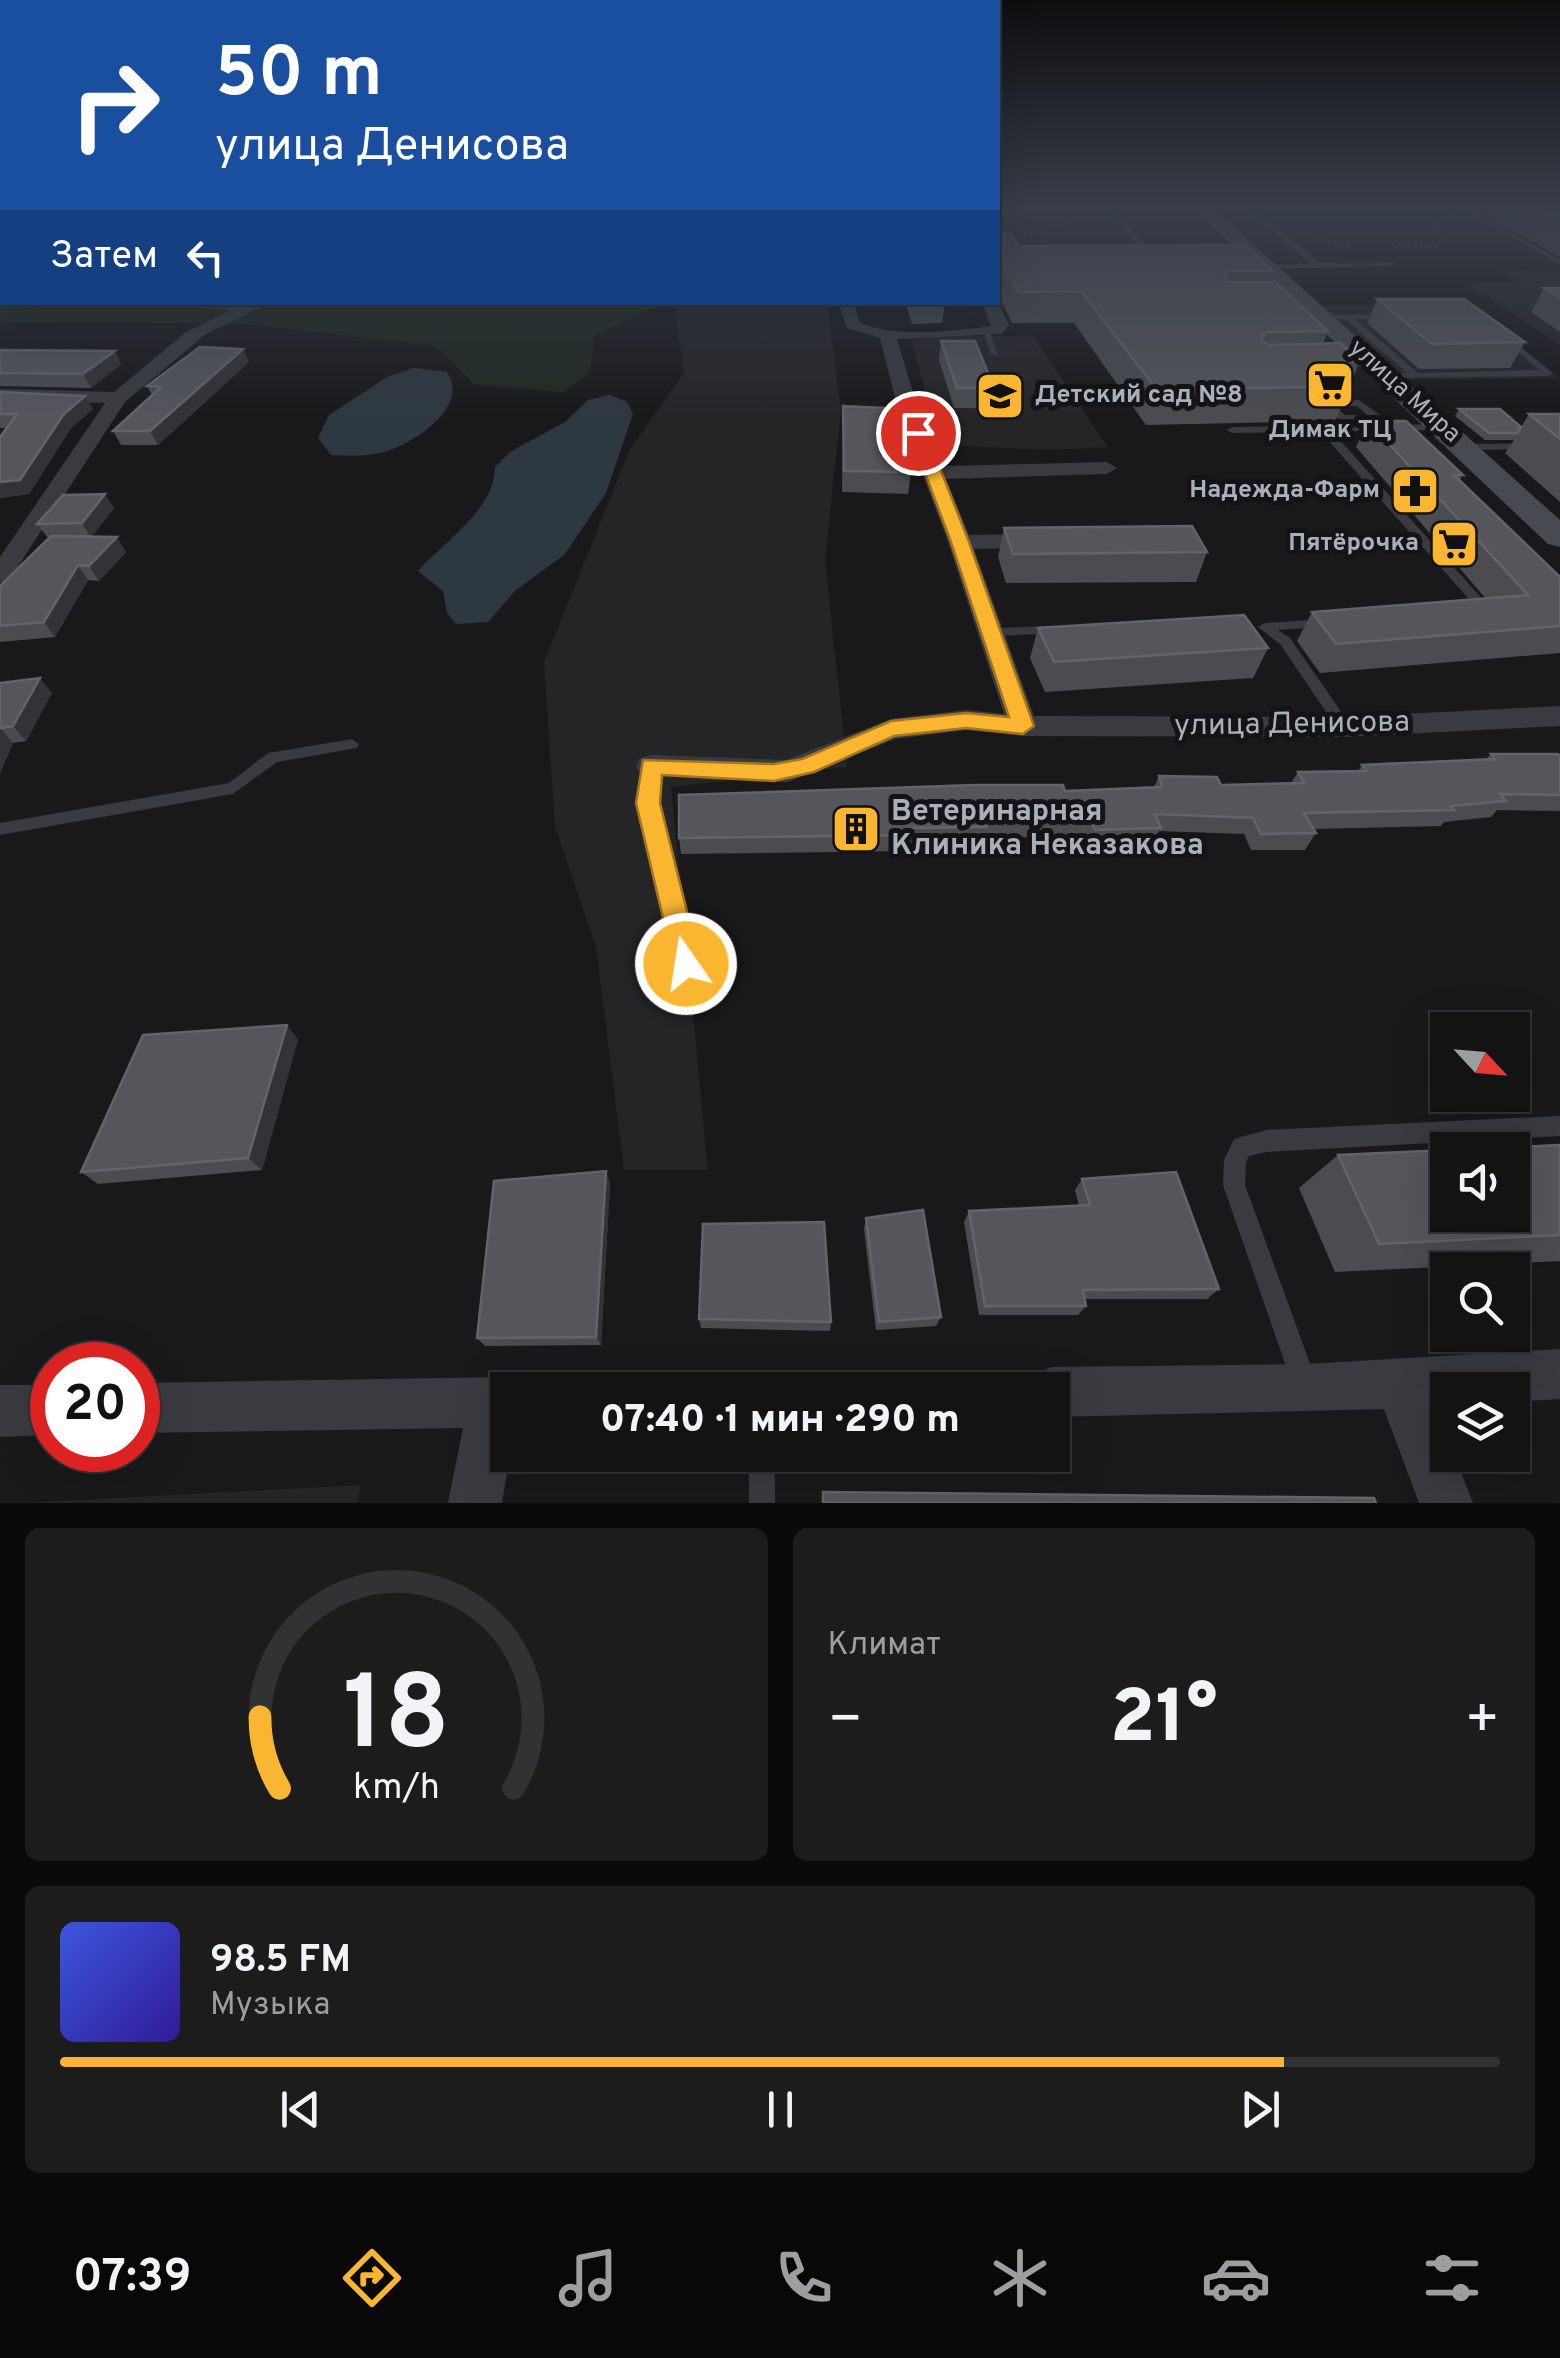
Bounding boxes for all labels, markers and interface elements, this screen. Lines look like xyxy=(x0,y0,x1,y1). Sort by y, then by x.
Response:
text: 50 m xyxy=(215,32,382,121)
icon: right xyxy=(50,40,180,170)
text: улица Денисова xyxy=(215,119,569,176)
icon: left xyxy=(178,230,233,285)
text: Затем xyxy=(50,233,158,282)
street label: улица Мира xyxy=(1341,333,1467,451)
supermarket icon: Димак ТЦ xyxy=(1304,359,1356,411)
school or university icon: Детский сад №8 xyxy=(974,370,1026,422)
place label: Детский сад №8 xyxy=(1035,380,1243,412)
pin xyxy=(876,391,961,476)
icon: arrive xyxy=(891,406,946,461)
place label: Димак ТЦ xyxy=(1268,415,1392,447)
pharmacy icon: Надежда-Фарм xyxy=(1389,465,1441,517)
place label: Надежда-Фарм xyxy=(1189,475,1380,507)
supermarket icon: Пятёрочка xyxy=(1428,518,1480,570)
place label: Пятёрочка xyxy=(1288,528,1419,560)
street label: улица Денисова xyxy=(1174,704,1410,746)
place label: Ветеринарная Клиника Неказакова xyxy=(891,794,1204,865)
building icon: Ветеринарная Клиника Неказакова xyxy=(830,803,882,855)
position arrow xyxy=(634,912,738,1016)
north arrow xyxy=(1430,1012,1530,1112)
map controls xyxy=(1430,1012,1530,1472)
button: sound xyxy=(1430,1132,1530,1232)
button: search xyxy=(1430,1252,1530,1352)
speed limit sign: 20 xyxy=(30,1342,160,1472)
button: layers xyxy=(1430,1372,1530,1472)
text: 07:40 · 1 мин · 290 m xyxy=(600,1397,960,1446)
text: Климат xyxy=(828,1626,941,1666)
text: 18 xyxy=(343,1654,450,1786)
text: 21° xyxy=(1110,1674,1218,1769)
text: − xyxy=(828,1687,863,1757)
text: + xyxy=(1465,1687,1500,1757)
text: km/h xyxy=(353,1766,440,1812)
text: 98.5 FM xyxy=(210,1937,351,1986)
text: Музыка xyxy=(210,1986,330,2026)
icon: previous xyxy=(273,2082,328,2137)
icon: pause xyxy=(753,2082,808,2137)
icon: next xyxy=(1233,2082,1288,2137)
icon: directions xyxy=(337,2243,407,2313)
icon: music xyxy=(553,2243,623,2313)
icon: phone xyxy=(769,2243,839,2313)
icon: climate xyxy=(985,2243,1055,2313)
icon: car xyxy=(1201,2243,1271,2313)
icon: filters xyxy=(1417,2243,1487,2313)
text: 07:39 xyxy=(73,2250,191,2307)

